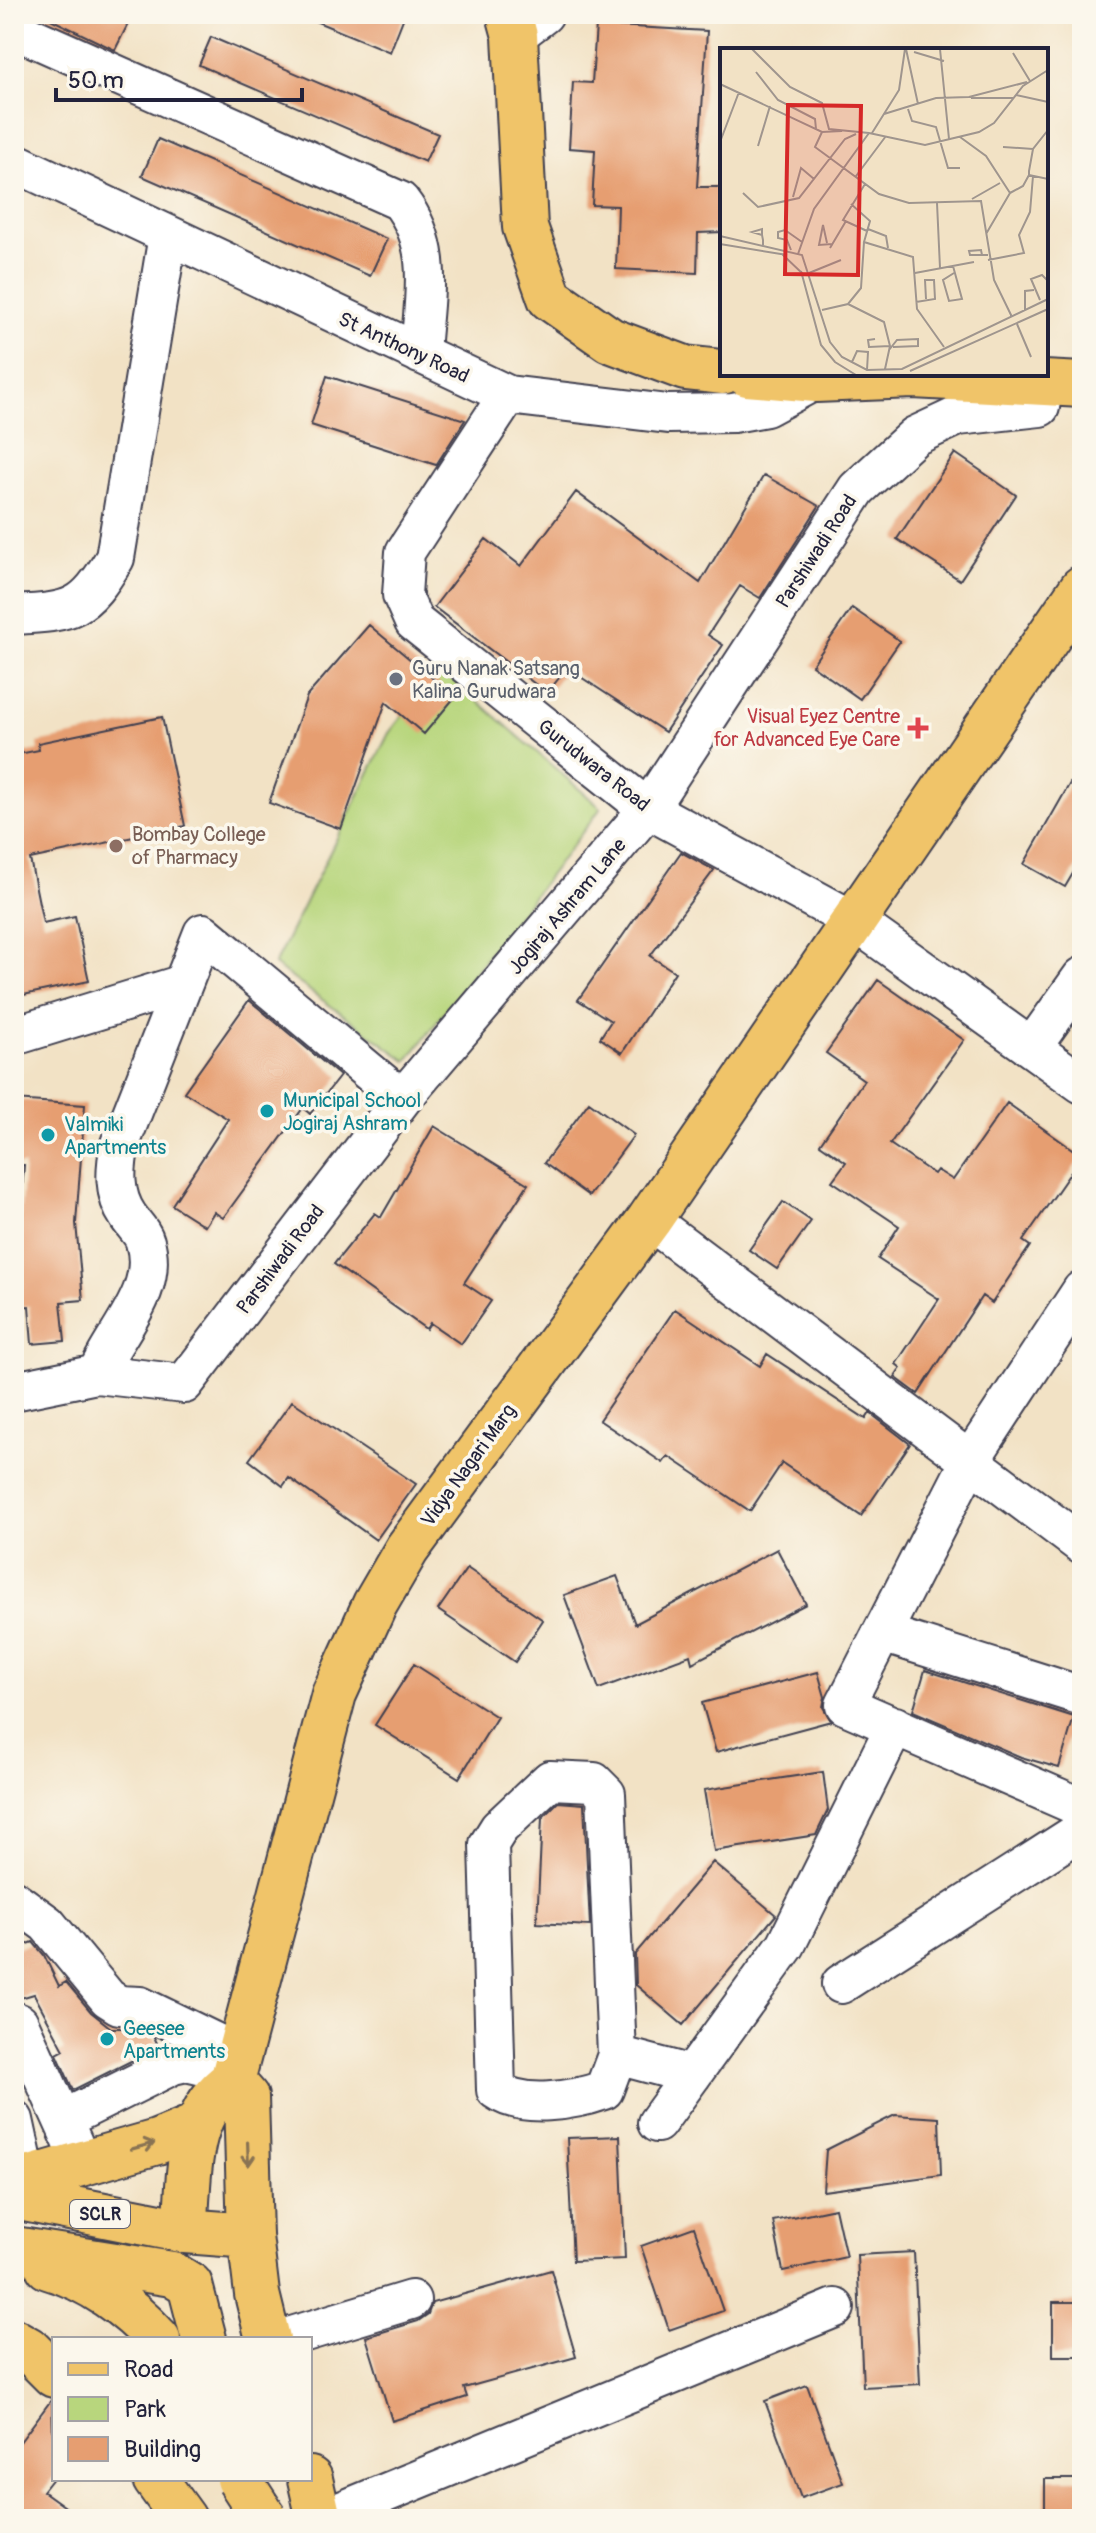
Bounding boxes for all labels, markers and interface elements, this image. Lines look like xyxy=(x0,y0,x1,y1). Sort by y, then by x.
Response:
inset map xyxy=(720,48,1048,376)
scale bar xyxy=(56,52,302,102)
text: 50 m xyxy=(68,66,124,95)
street label: St Anthony Road xyxy=(334,306,473,389)
street label: Parshiwadi Road xyxy=(770,490,862,613)
place label: Guru Nanak Satsang Kalina Gurudwara xyxy=(412,656,580,704)
marker: Guru Nanak Satsang Kalina Gurudwara xyxy=(387,670,405,688)
place label: Visual Eyez Centre for Advanced Eye Care xyxy=(714,704,900,752)
street label: Gurudwara Road xyxy=(533,714,655,817)
marker: Visual Eyez Centre for Advanced Eye Care xyxy=(907,717,929,739)
place label: Bombay College of Pharmacy xyxy=(132,822,266,870)
street label: Jogiraj Ashram Lane xyxy=(503,833,632,980)
marker: Bombay College of Pharmacy xyxy=(107,837,125,855)
place label: Municipal School Jogiraj Ashram xyxy=(283,1088,421,1136)
marker: Municipal School Jogiraj Ashram xyxy=(258,1102,276,1120)
place label: Valmiki Apartments xyxy=(64,1112,166,1160)
marker: Valmiki Apartments xyxy=(39,1126,57,1144)
street label: Parshiwadi Road xyxy=(231,1200,330,1319)
street label: Vidya Nagari Marg xyxy=(415,1399,521,1532)
place label: Geesee Apartments xyxy=(123,2016,225,2064)
marker: Geesee Apartments xyxy=(98,2030,116,2048)
one-way arrow xyxy=(129,2137,155,2152)
one-way arrow xyxy=(240,2140,255,2167)
road number: SCLR xyxy=(70,2200,130,2228)
legend xyxy=(52,2337,312,2481)
text: Road xyxy=(124,2355,174,2384)
text: Park xyxy=(124,2395,166,2424)
text: Building xyxy=(124,2435,201,2464)

